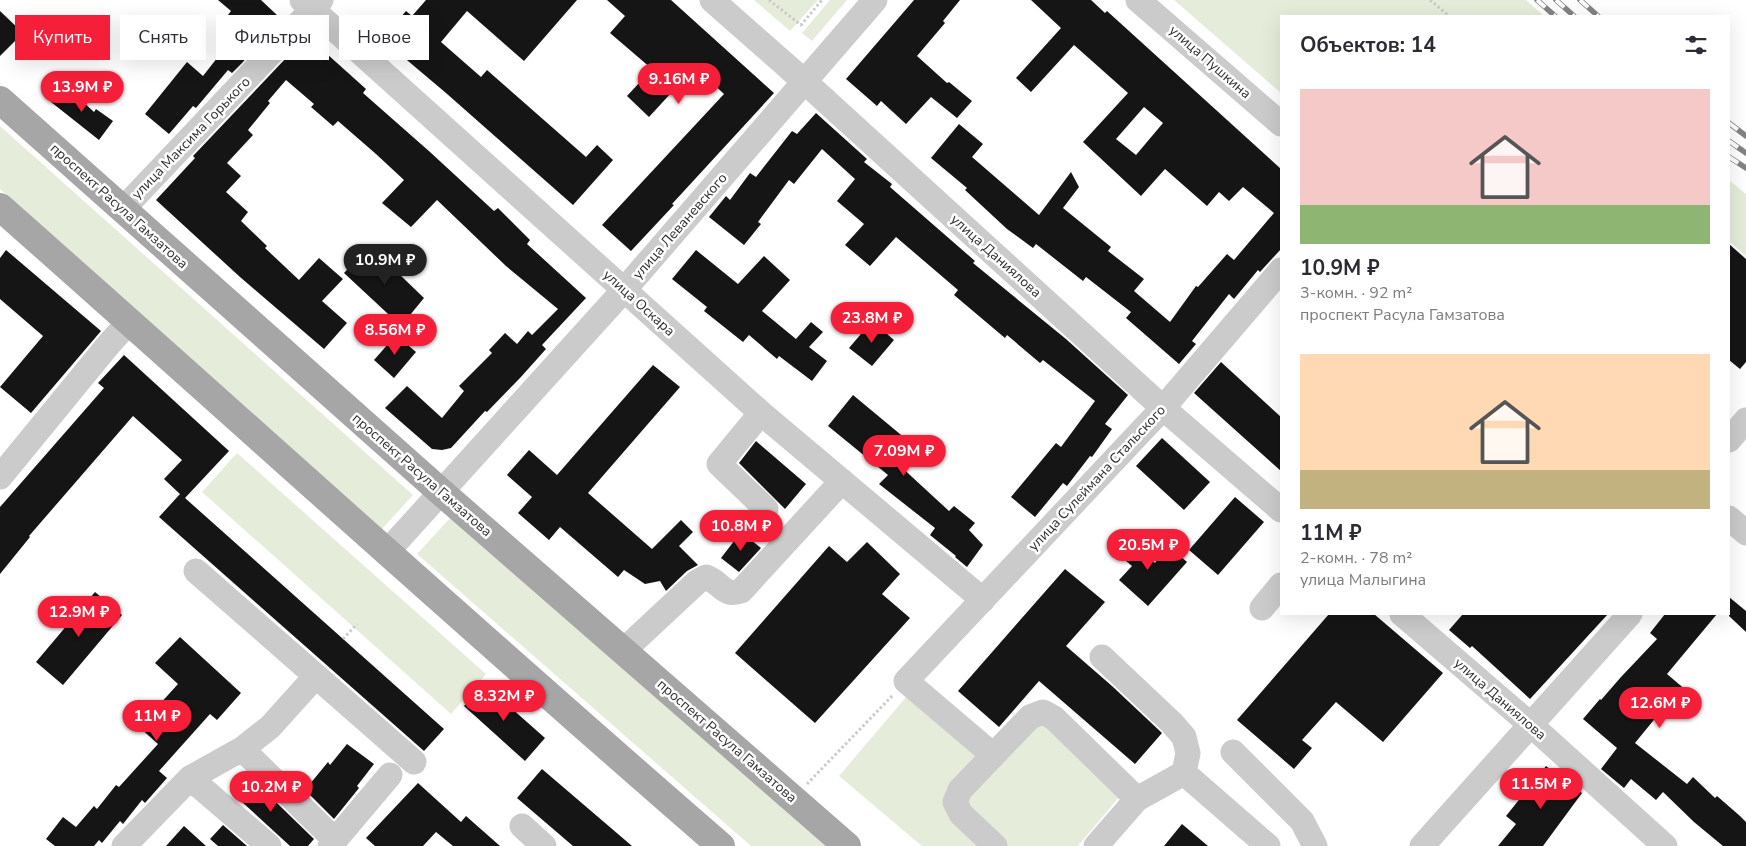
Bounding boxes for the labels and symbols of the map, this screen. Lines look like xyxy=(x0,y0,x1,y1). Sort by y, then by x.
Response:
street label: улица Пушкина xyxy=(1165,21,1255,103)
pin: 9.16M ₽ xyxy=(633,62,725,105)
pin: 13.9M ₽ xyxy=(36,70,128,113)
street label: улица Максима Горького xyxy=(127,72,255,203)
street label: проспект Расула Гамзатова xyxy=(46,139,192,273)
street label: улица Леваневского xyxy=(628,169,732,283)
street label: улица Даниялова xyxy=(946,210,1046,302)
pin: 10.9M ₽ xyxy=(339,244,431,286)
street label: улица Оскара xyxy=(599,266,679,340)
pin: 23.8M ₽ xyxy=(826,302,918,344)
pin: 8.56M ₽ xyxy=(349,314,441,356)
street label: улица Сулеймана Стальского xyxy=(1024,401,1170,555)
street label: проспект Расула Гамзатова xyxy=(348,409,496,541)
pin: 7.09M ₽ xyxy=(858,434,950,477)
pin: 10.8M ₽ xyxy=(695,510,787,552)
pin: 20.5M ₽ xyxy=(1102,528,1194,571)
pin: 12.9M ₽ xyxy=(33,596,125,638)
street label: улица Даниялова xyxy=(1450,654,1550,744)
street label: проспект Расула Гамзатова xyxy=(653,675,801,807)
pin: 8.32M ₽ xyxy=(458,680,550,722)
pin: 12.6M ₽ xyxy=(1614,686,1706,729)
pin: 11M ₽ xyxy=(122,700,192,742)
pin: 11.5M ₽ xyxy=(1495,768,1587,810)
pin: 10.2M ₽ xyxy=(225,770,317,813)

